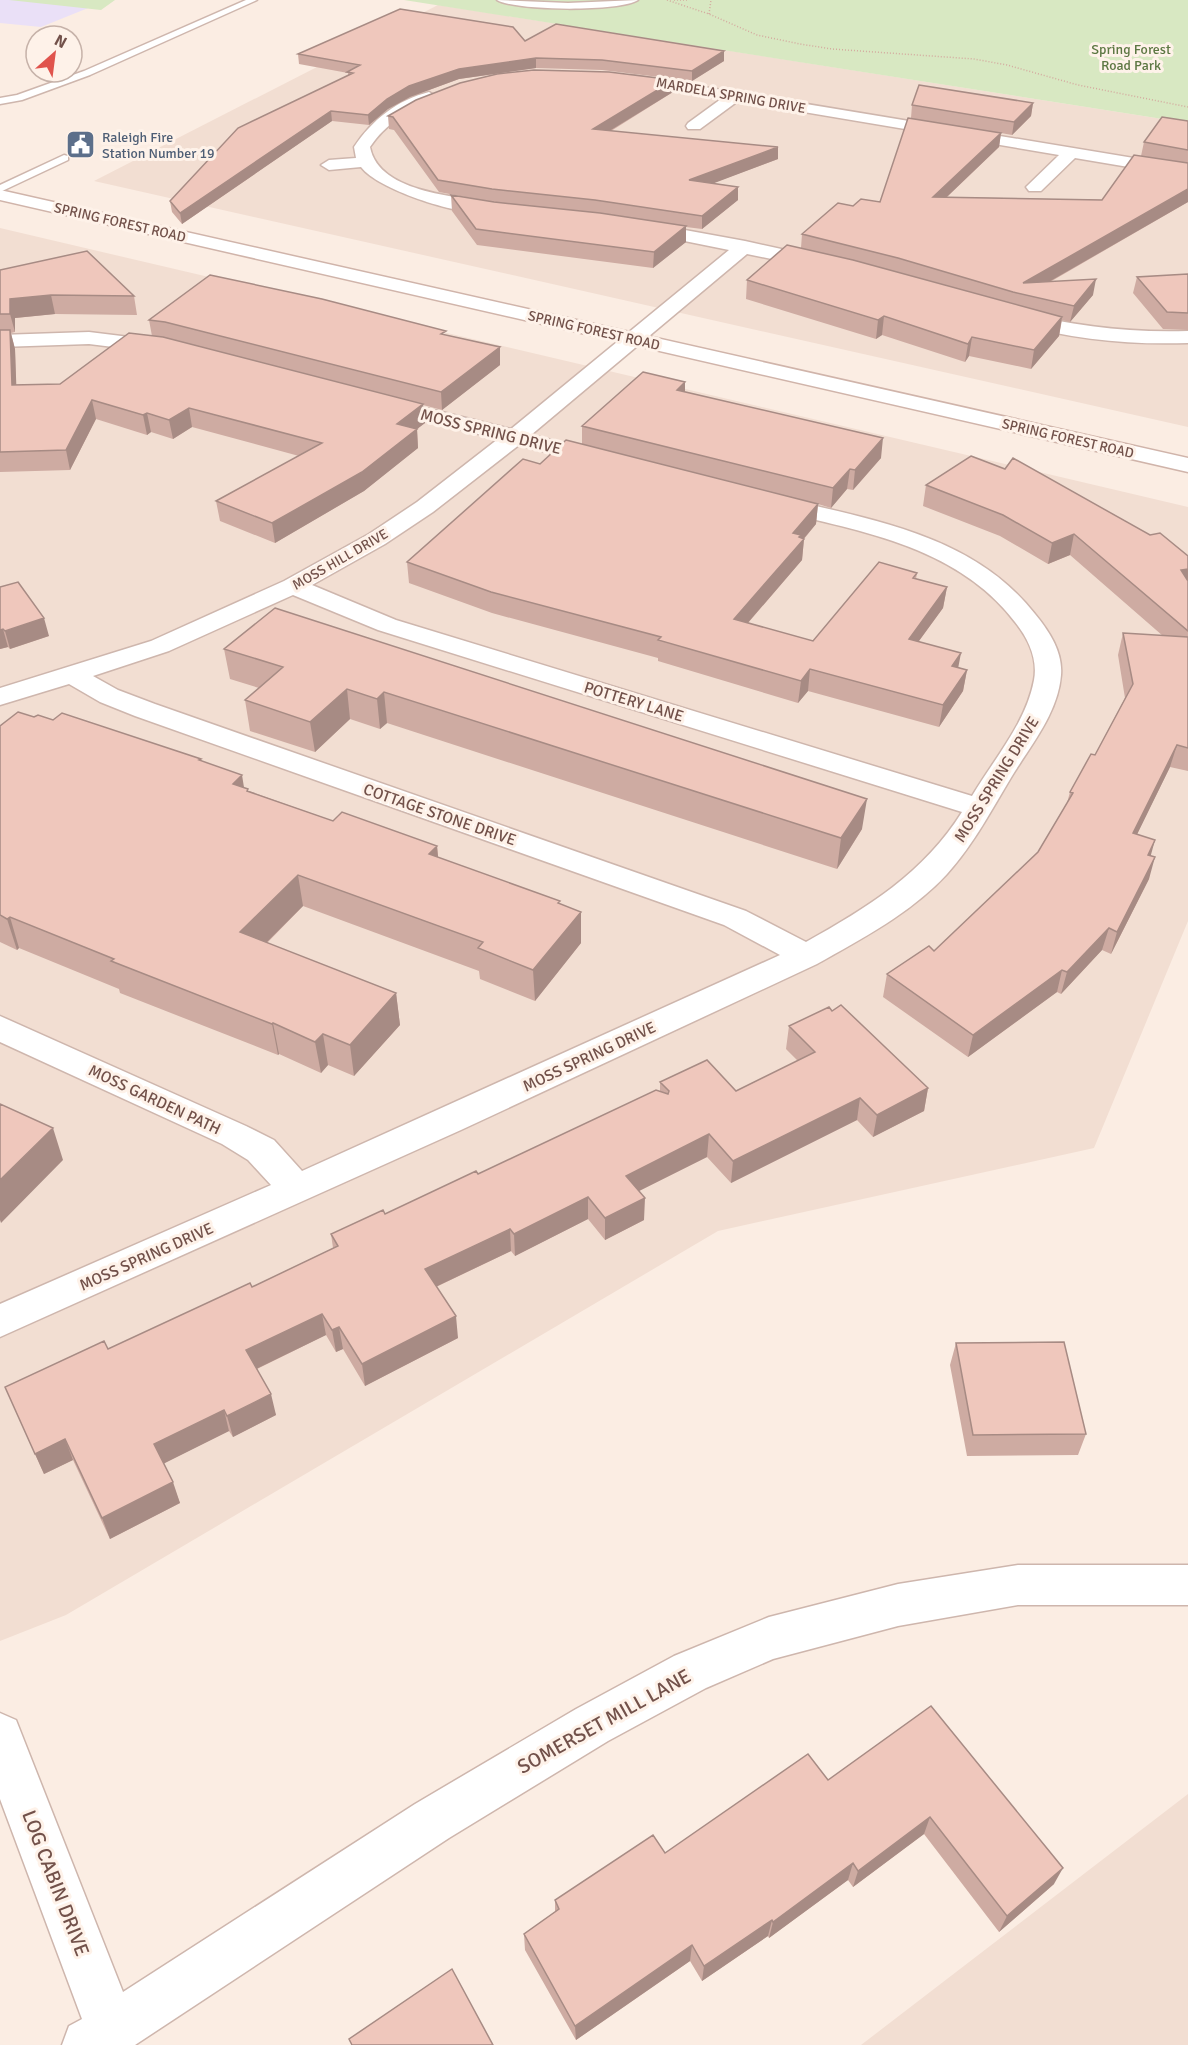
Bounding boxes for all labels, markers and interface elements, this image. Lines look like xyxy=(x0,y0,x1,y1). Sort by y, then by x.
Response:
north arrow xyxy=(24,24,84,84)
text: N xyxy=(51,30,70,53)
park label: Spring Forest Road Park xyxy=(1091,41,1171,74)
street label: MARDELA SPRING DRIVE xyxy=(655,74,807,117)
public building icon: Raleigh Fire Station Number 19 xyxy=(65,129,97,161)
place label: Raleigh Fire Station Number 19 xyxy=(102,129,215,162)
street label: SPRING FOREST ROAD xyxy=(52,199,188,246)
street label: SPRING FOREST ROAD xyxy=(526,307,662,354)
street label: MOSS SPRING DRIVE xyxy=(418,405,563,459)
street label: SPRING FOREST ROAD xyxy=(1000,415,1136,462)
street label: MOSS HILL DRIVE xyxy=(289,525,391,594)
street label: POTTERY LANE xyxy=(581,677,686,727)
street label: MOSS SPRING DRIVE xyxy=(950,713,1044,846)
street label: COTTAGE STONE DRIVE xyxy=(361,779,519,850)
street label: MOSS SPRING DRIVE xyxy=(520,1017,659,1097)
street label: MOSS GARDEN PATH xyxy=(85,1060,224,1139)
street label: MOSS SPRING DRIVE xyxy=(76,1218,217,1295)
street label: SOMERSET MILL LANE xyxy=(513,1663,695,1780)
street label: LOG CABIN DRIVE xyxy=(16,1807,95,1960)

